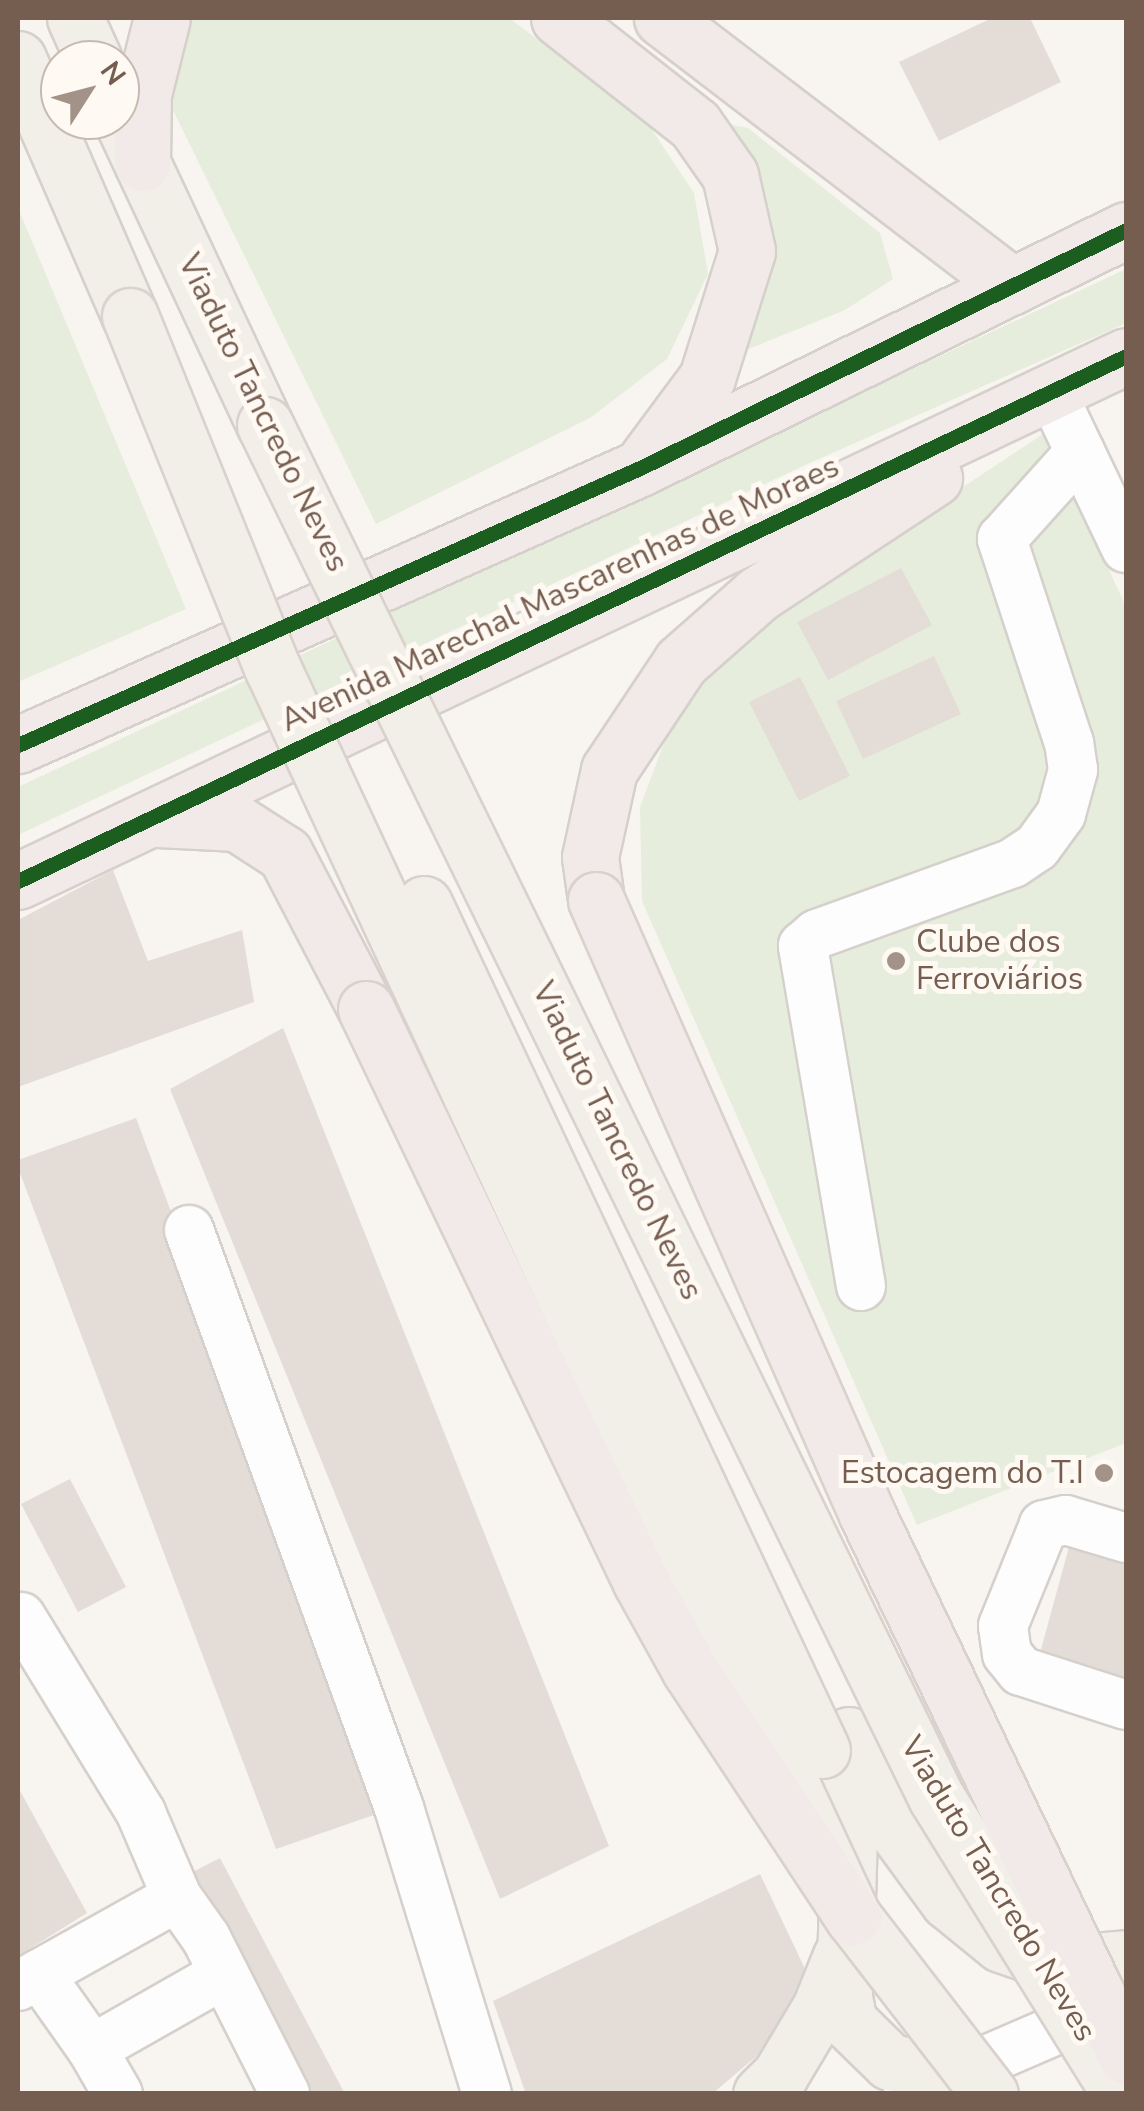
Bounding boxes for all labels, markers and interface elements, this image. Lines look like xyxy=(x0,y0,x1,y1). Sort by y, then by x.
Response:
north arrow xyxy=(40,40,140,140)
text: N xyxy=(91,54,134,93)
street label: Viaduto Tancredo Neves xyxy=(169,248,357,578)
street label: Avenida Marechal Mascarenhas de Moraes xyxy=(275,447,845,741)
place label: Clube dos Ferroviários xyxy=(916,924,1083,999)
marker: Clube dos Ferroviários xyxy=(885,950,907,972)
street label: Viaduto Tancredo Neves xyxy=(523,976,711,1306)
place label: Estocagem do T.I xyxy=(841,1454,1084,1492)
marker: Estocagem do T.I xyxy=(1093,1462,1115,1484)
street label: Viaduto Tancredo Neves xyxy=(892,1730,1104,2048)

